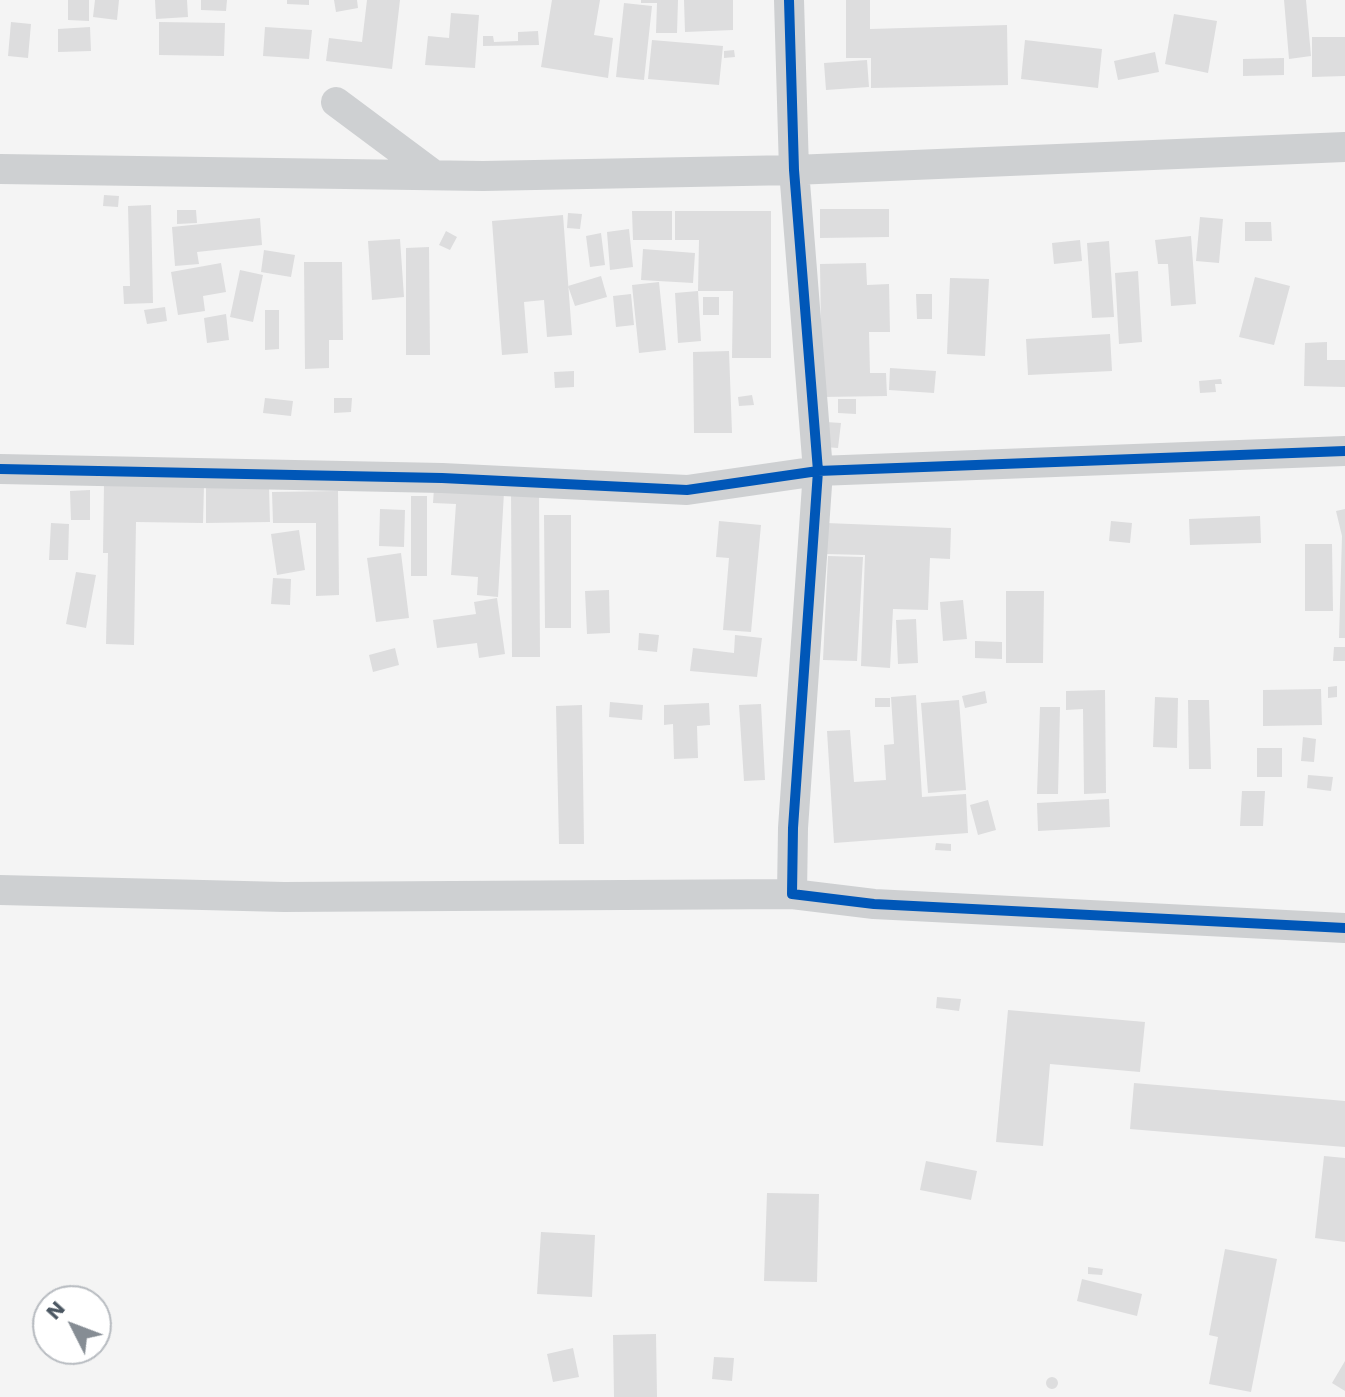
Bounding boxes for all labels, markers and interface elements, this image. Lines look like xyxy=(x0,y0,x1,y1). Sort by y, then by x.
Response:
north arrow xyxy=(32,1285,112,1365)
text: N xyxy=(41,1296,70,1324)

